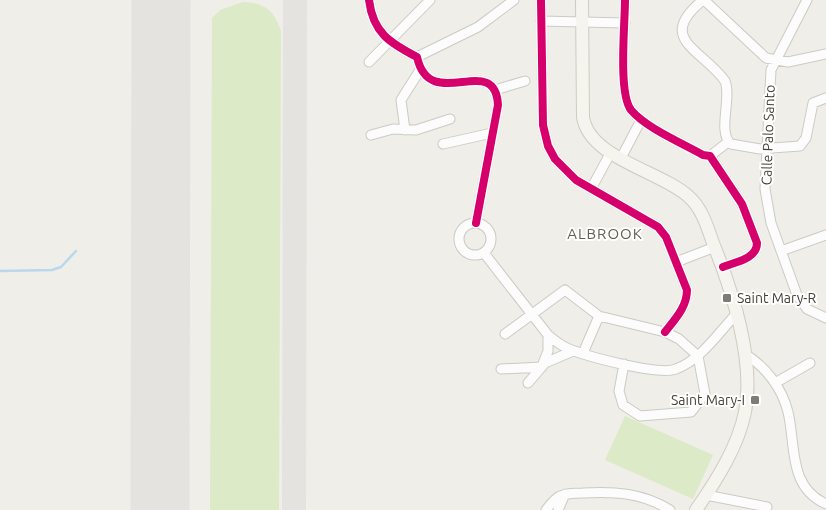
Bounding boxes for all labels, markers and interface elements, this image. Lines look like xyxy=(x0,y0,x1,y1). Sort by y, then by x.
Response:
street label: Calle Palo Santo xyxy=(758,84,778,186)
district label: ALBROOK xyxy=(567,225,643,242)
place label: Saint Mary-R xyxy=(737,290,816,306)
marker: Saint Mary-R xyxy=(721,292,733,304)
place label: Saint Mary-I xyxy=(671,392,745,408)
marker: Saint Mary-I xyxy=(749,394,761,406)

